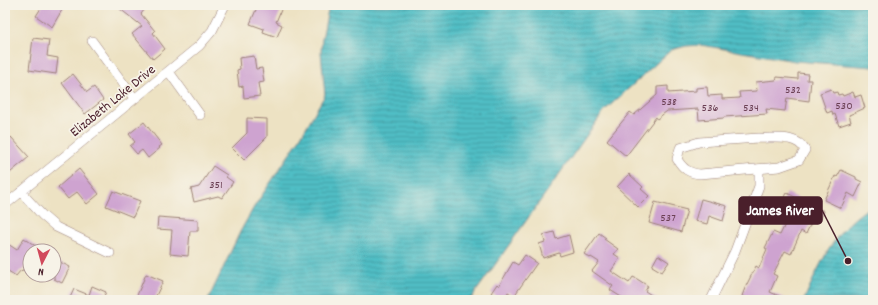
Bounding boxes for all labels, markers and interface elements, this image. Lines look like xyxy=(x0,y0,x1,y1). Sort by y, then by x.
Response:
street label: Elizabeth Lake Drive xyxy=(66,61,161,143)
house number: 532 xyxy=(785,82,801,99)
house number: 538 xyxy=(661,94,677,111)
house number: 530 xyxy=(835,98,853,115)
house number: 536 xyxy=(702,100,719,117)
house number: 534 xyxy=(743,100,759,117)
house number: 351 xyxy=(209,177,223,194)
callout: James River xyxy=(739,197,822,224)
text: James River xyxy=(746,201,814,223)
house number: 537 xyxy=(660,210,676,227)
north arrow xyxy=(22,243,62,283)
text: N xyxy=(37,263,45,279)

